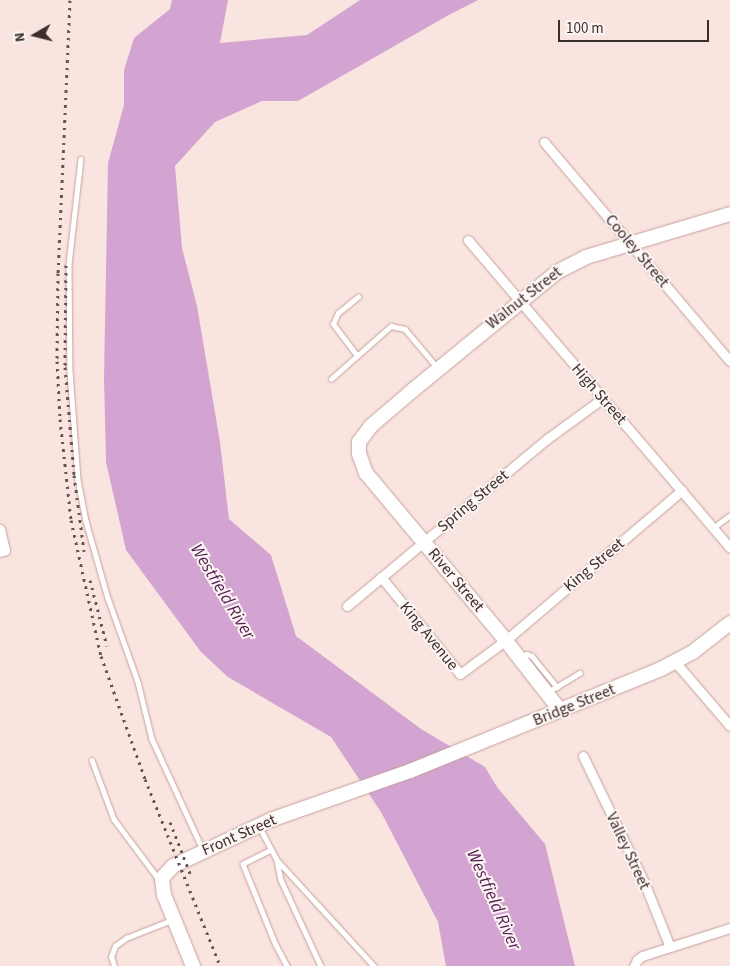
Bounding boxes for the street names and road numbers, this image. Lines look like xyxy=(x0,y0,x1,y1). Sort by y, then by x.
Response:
street label: Cooley Street xyxy=(601,211,673,291)
street label: Walnut Street xyxy=(482,263,566,333)
street label: High Street xyxy=(567,360,631,428)
street label: Spring Street xyxy=(434,466,512,536)
street label: King Street xyxy=(560,534,628,596)
street label: River Street xyxy=(424,544,488,616)
street label: King Avenue xyxy=(396,598,462,674)
street label: Bridge Street xyxy=(530,680,618,730)
street label: Valley Street xyxy=(602,809,654,893)
street label: Front Street xyxy=(199,810,279,860)

